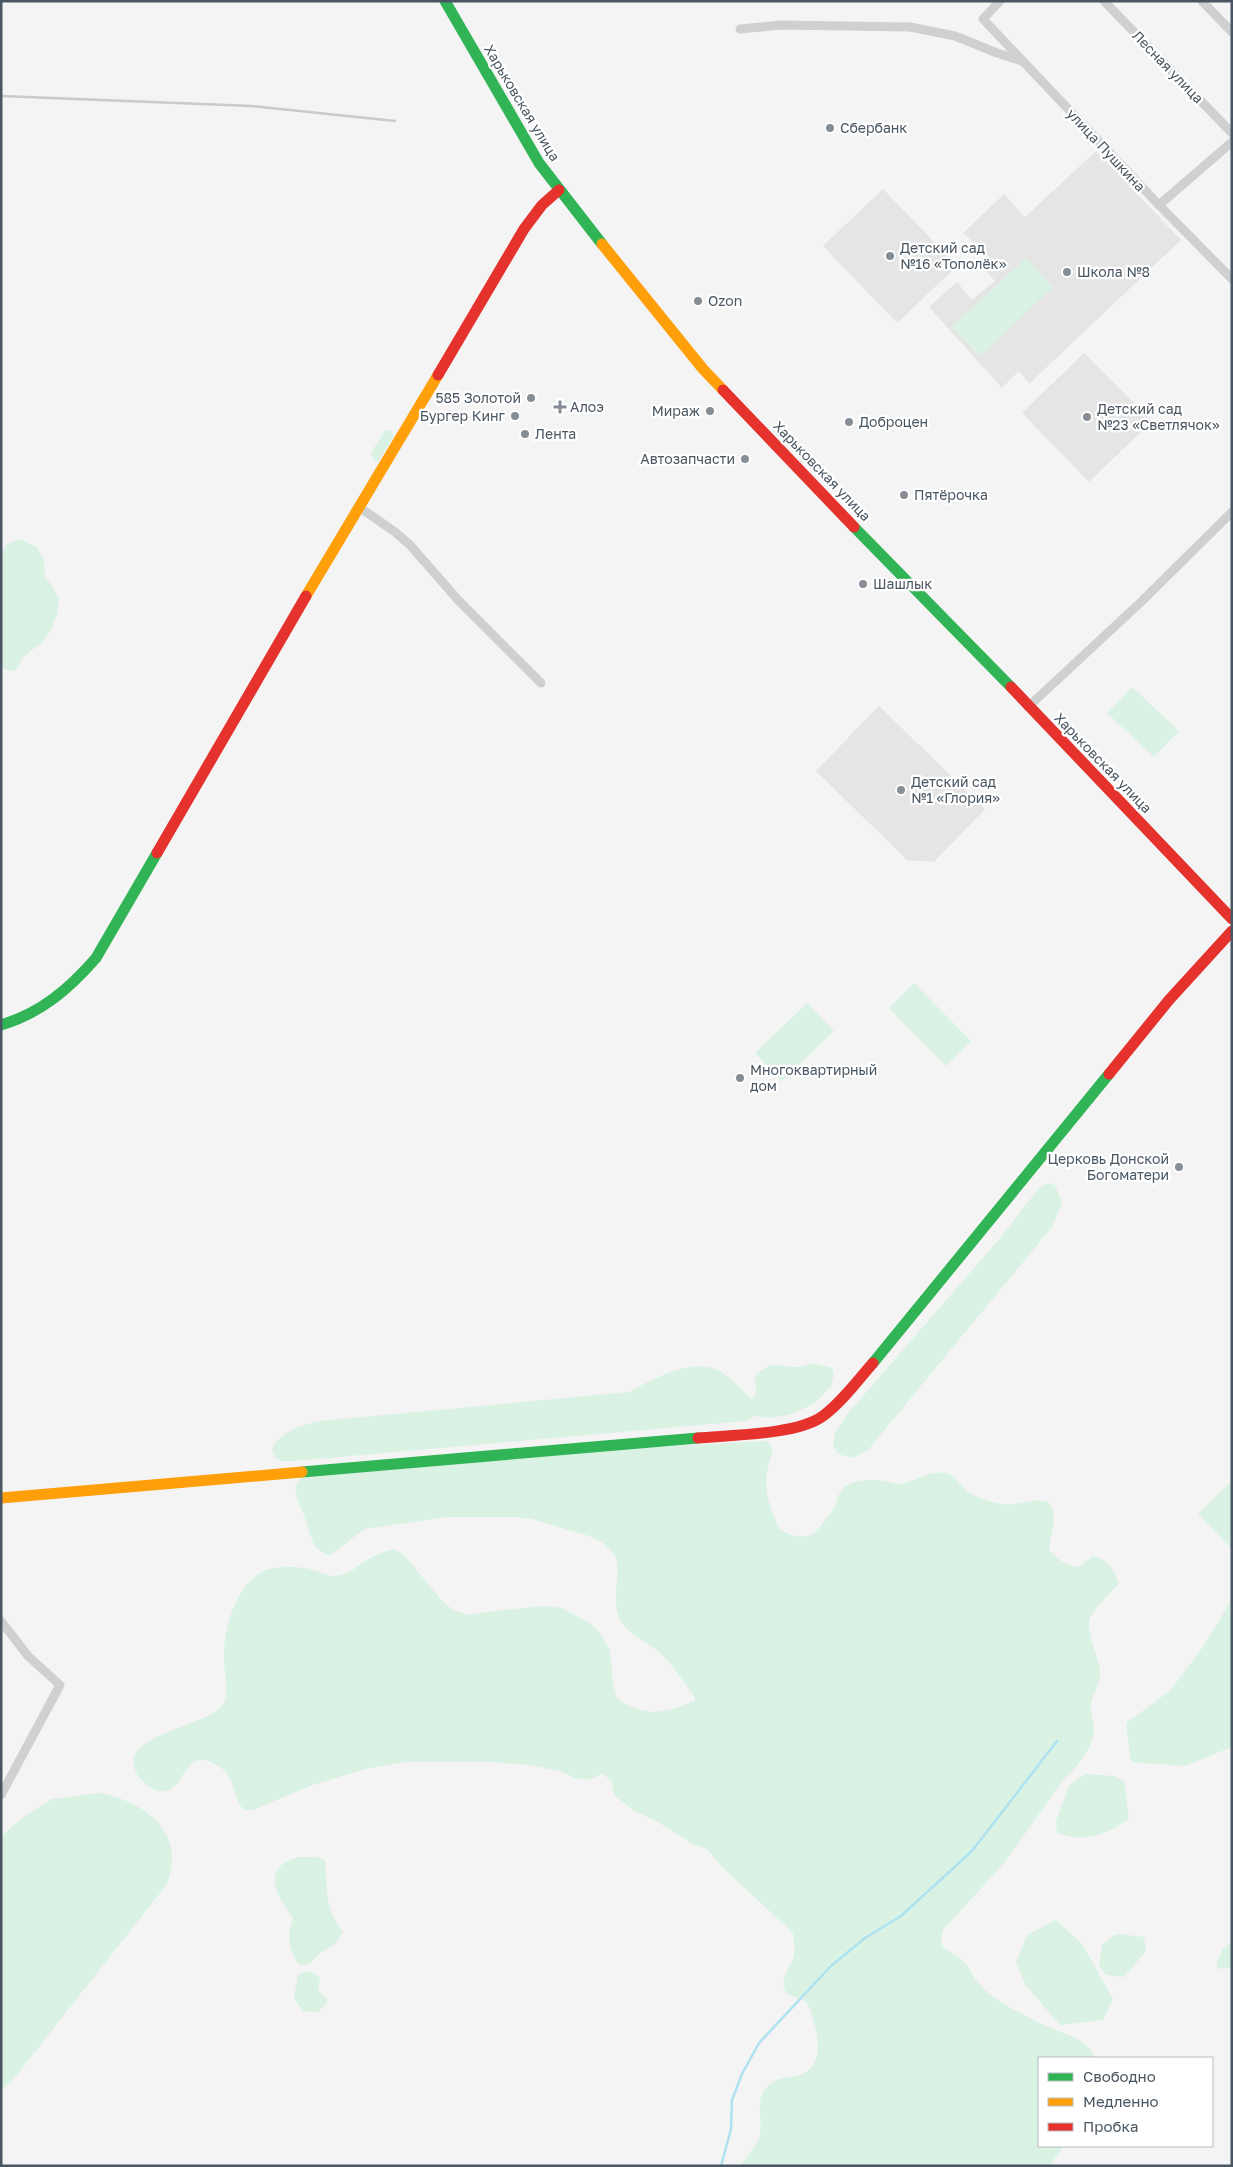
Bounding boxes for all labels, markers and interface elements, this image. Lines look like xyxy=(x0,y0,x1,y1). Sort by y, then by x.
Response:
street label: Лесная улица xyxy=(1129,27,1207,107)
street label: Харьковская улица xyxy=(481,41,564,164)
street label: улица Пушкина xyxy=(1064,105,1149,195)
place label: Сбербанк xyxy=(840,119,907,136)
marker: Сбербанк xyxy=(824,122,836,134)
place label: Детский сад №16 «Тополёк» xyxy=(900,239,1007,272)
marker: Детский сад №16 «Тополёк» xyxy=(884,250,896,262)
place label: Школа №8 xyxy=(1077,263,1150,280)
marker: Школа №8 xyxy=(1061,266,1073,278)
place label: Ozon xyxy=(708,292,742,309)
marker: Ozon xyxy=(692,295,704,307)
place label: 585 Золотой xyxy=(435,389,521,406)
marker: 585 Золотой xyxy=(525,392,537,404)
place label: Алоэ xyxy=(570,398,604,415)
place label: Детский сад №23 «Светлячок» xyxy=(1097,400,1220,433)
marker: Алоэ xyxy=(554,401,566,413)
place label: Мираж xyxy=(652,402,700,419)
marker: Мираж xyxy=(704,405,716,417)
place label: Бургер Кинг xyxy=(420,407,506,424)
marker: Бургер Кинг xyxy=(509,410,521,422)
marker: Детский сад №23 «Светлячок» xyxy=(1081,411,1093,423)
place label: Доброцен xyxy=(859,413,928,430)
marker: Доброцен xyxy=(843,416,855,428)
street label: Харьковская улица xyxy=(770,417,875,524)
place label: Лента xyxy=(535,425,576,442)
marker: Лента xyxy=(519,428,531,440)
place label: Автозапчасти xyxy=(640,450,735,467)
marker: Автозапчасти xyxy=(739,453,751,465)
place label: Пятёрочка xyxy=(914,486,988,503)
marker: Пятёрочка xyxy=(898,489,910,501)
place label: Шашлык xyxy=(873,575,932,592)
marker: Шашлык xyxy=(857,578,869,590)
street label: Харьковская улица xyxy=(1051,709,1156,816)
place label: Детский сад №1 «Глория» xyxy=(911,773,1000,806)
marker: Детский сад №1 «Глория» xyxy=(895,784,907,796)
place label: Многоквартирный дом xyxy=(750,1061,877,1094)
marker: Многоквартирный дом xyxy=(734,1072,746,1084)
place label: Церковь Донской Богоматери xyxy=(1047,1150,1169,1183)
marker: Церковь Донской Богоматери xyxy=(1173,1161,1185,1173)
legend xyxy=(1038,2057,1213,2147)
text: Свободно xyxy=(1083,2067,1156,2085)
text: Медленно xyxy=(1083,2092,1159,2110)
text: Пробка xyxy=(1083,2117,1138,2135)

